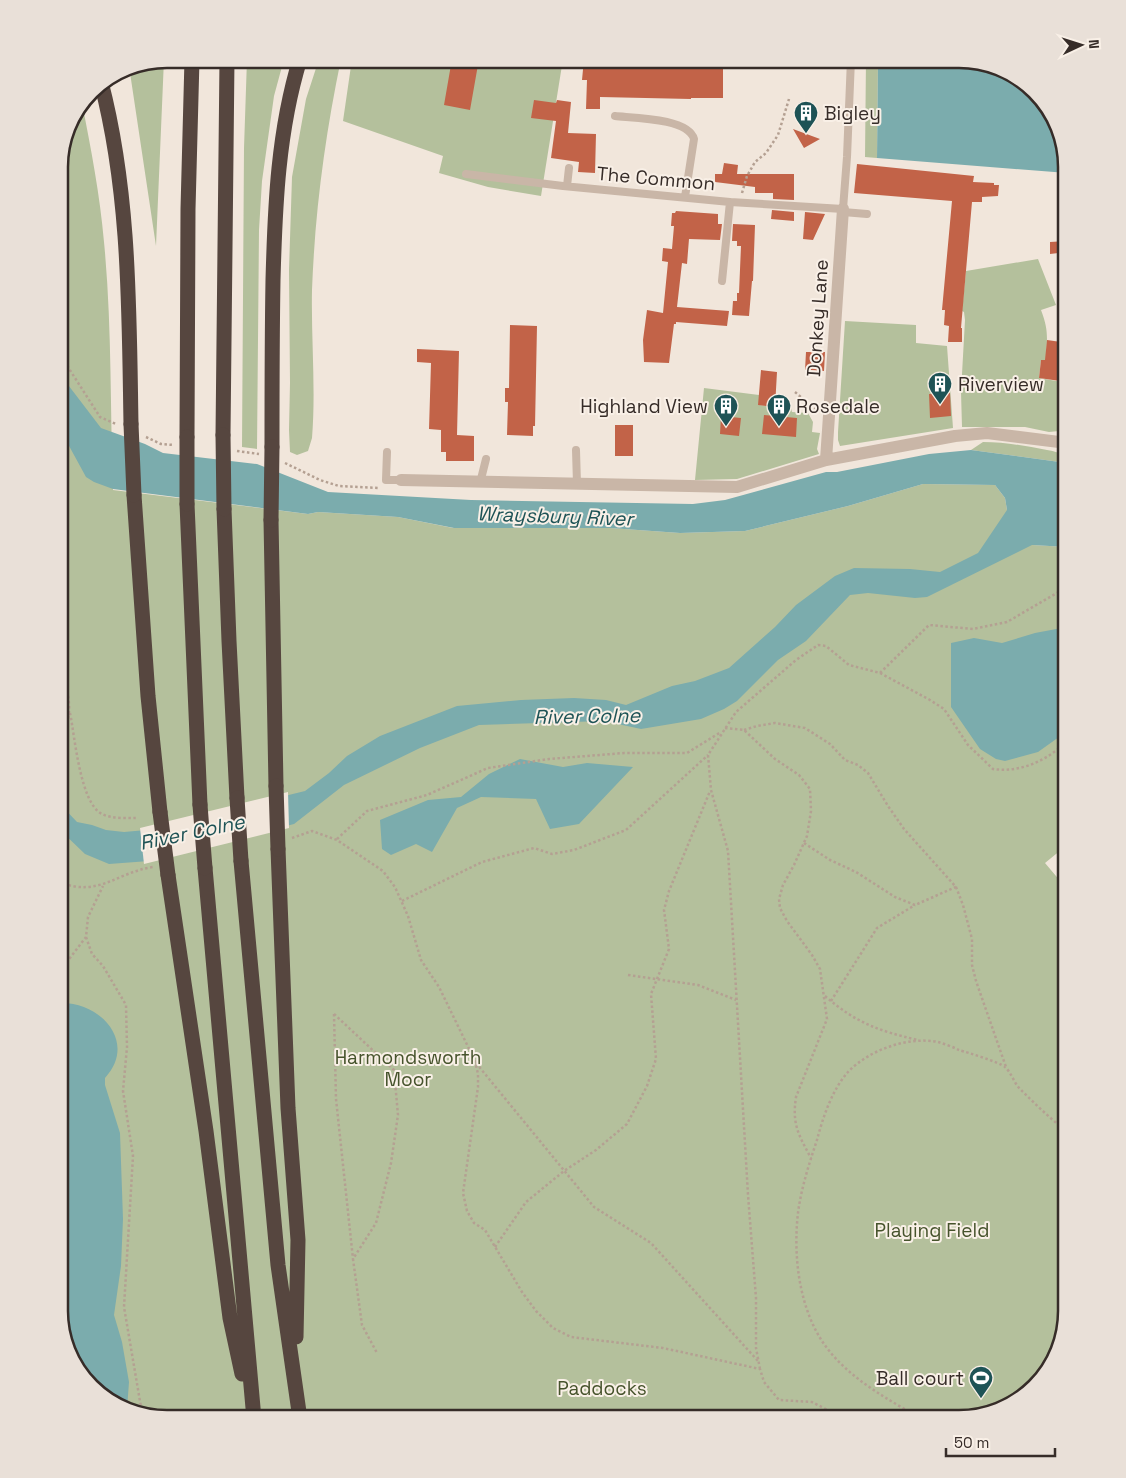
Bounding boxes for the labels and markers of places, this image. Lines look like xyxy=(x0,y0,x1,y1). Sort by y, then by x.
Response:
building icon: Bigley xyxy=(793,100,819,134)
place label: Bigley xyxy=(824,101,881,126)
building icon: Riverview xyxy=(927,371,953,405)
place label: Riverview xyxy=(958,372,1044,397)
building icon: Highland View xyxy=(713,393,739,427)
building icon: Rosedale xyxy=(766,393,792,427)
place label: Highland View xyxy=(580,394,708,419)
place label: Rosedale xyxy=(796,394,880,419)
sports icon: Ball court xyxy=(968,1365,994,1399)
place label: Ball court xyxy=(876,1366,964,1391)

